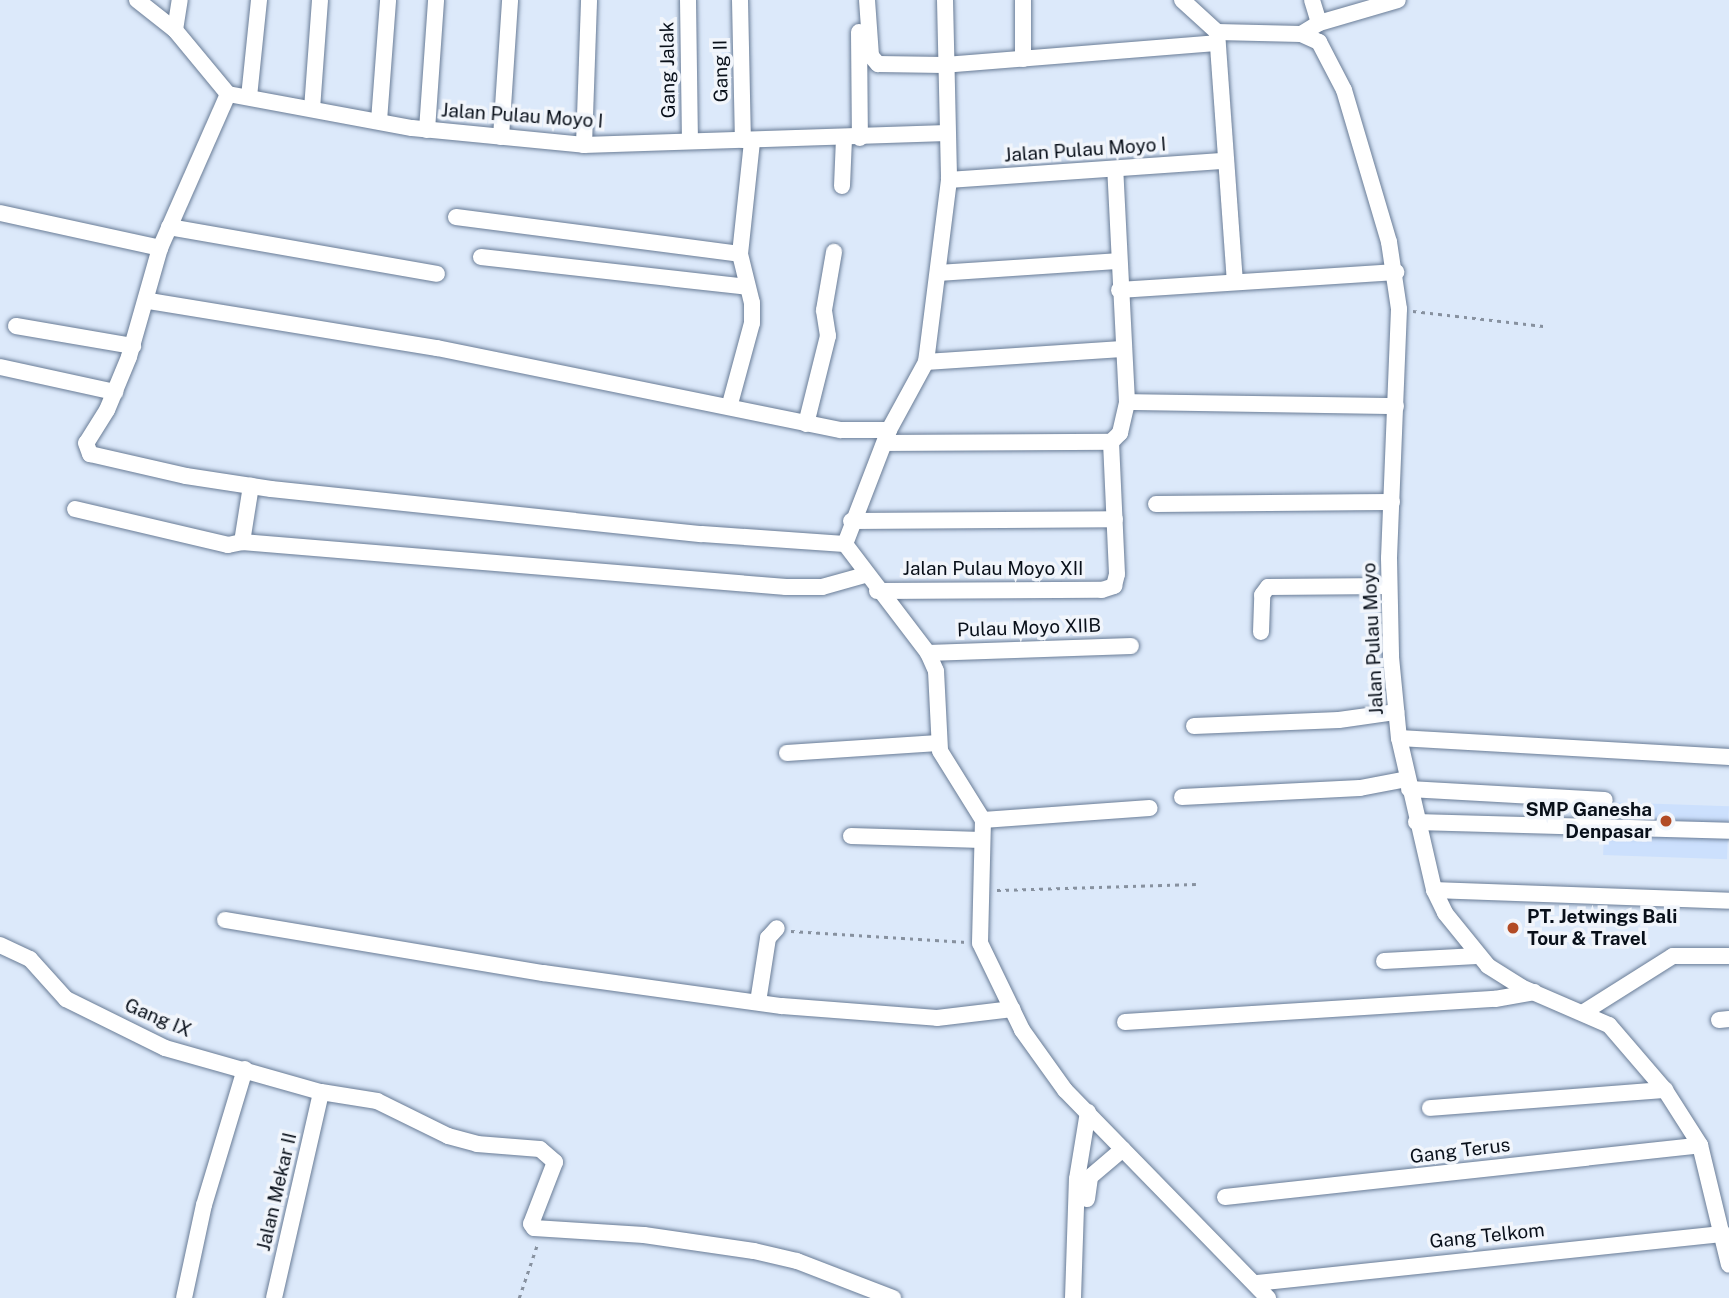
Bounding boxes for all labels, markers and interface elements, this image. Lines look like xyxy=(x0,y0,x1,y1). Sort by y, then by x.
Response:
street label: Gang Jalak xyxy=(656,22,680,118)
street label: Gang II xyxy=(709,40,733,102)
street label: Jalan Pulau Moyo I xyxy=(440,99,604,133)
street label: Jalan Pulau Moyo I xyxy=(1003,133,1167,167)
street label: Jalan Pulau Moyo XII xyxy=(902,558,1084,580)
street label: Jalan Pulau Moyo xyxy=(1358,562,1388,716)
street label: Pulau Moyo XIIB xyxy=(957,614,1101,642)
place label: SMP Ganesha Denpasar xyxy=(1525,799,1652,843)
marker: SMP Ganesha Denpasar xyxy=(1658,813,1674,829)
place label: PT. Jetwings Bali Tour & Travel xyxy=(1527,906,1678,950)
marker: PT. Jetwings Bali Tour & Travel xyxy=(1505,920,1521,936)
street label: Gang IX xyxy=(121,994,195,1042)
street label: Jalan Mekar II xyxy=(252,1131,302,1253)
street label: Gang Terus xyxy=(1409,1134,1511,1168)
street label: Gang Telkom xyxy=(1428,1219,1546,1253)

